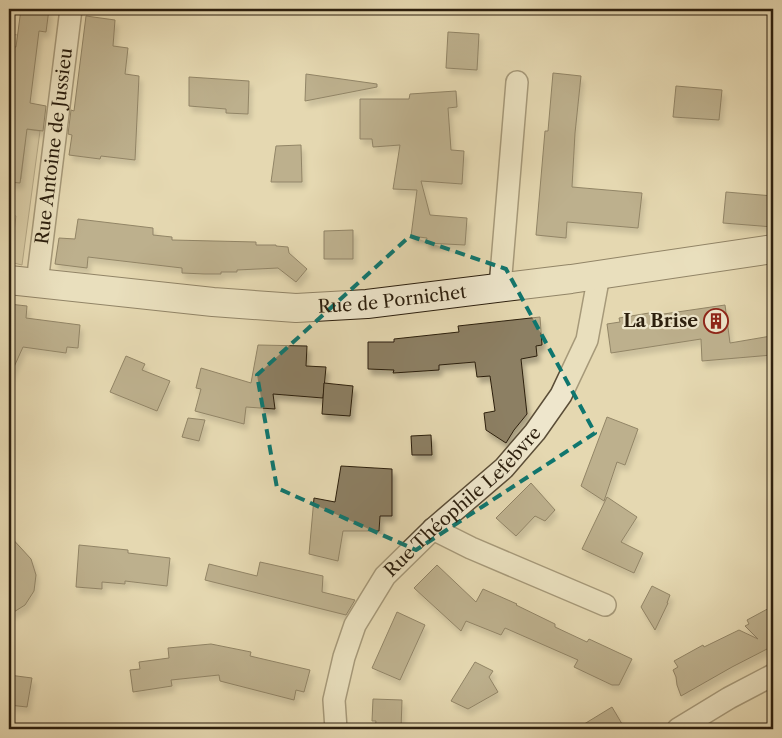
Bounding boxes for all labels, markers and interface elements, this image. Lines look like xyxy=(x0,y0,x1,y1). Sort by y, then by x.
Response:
street label: Rue Antoine de Jussieu xyxy=(31,47,77,245)
street label: Rue de Pornichet xyxy=(317,281,468,318)
building icon: La Brise xyxy=(703,308,729,334)
place label: La Brise xyxy=(623,310,698,332)
street label: Rue Théophile Lefebvre xyxy=(380,422,546,582)

